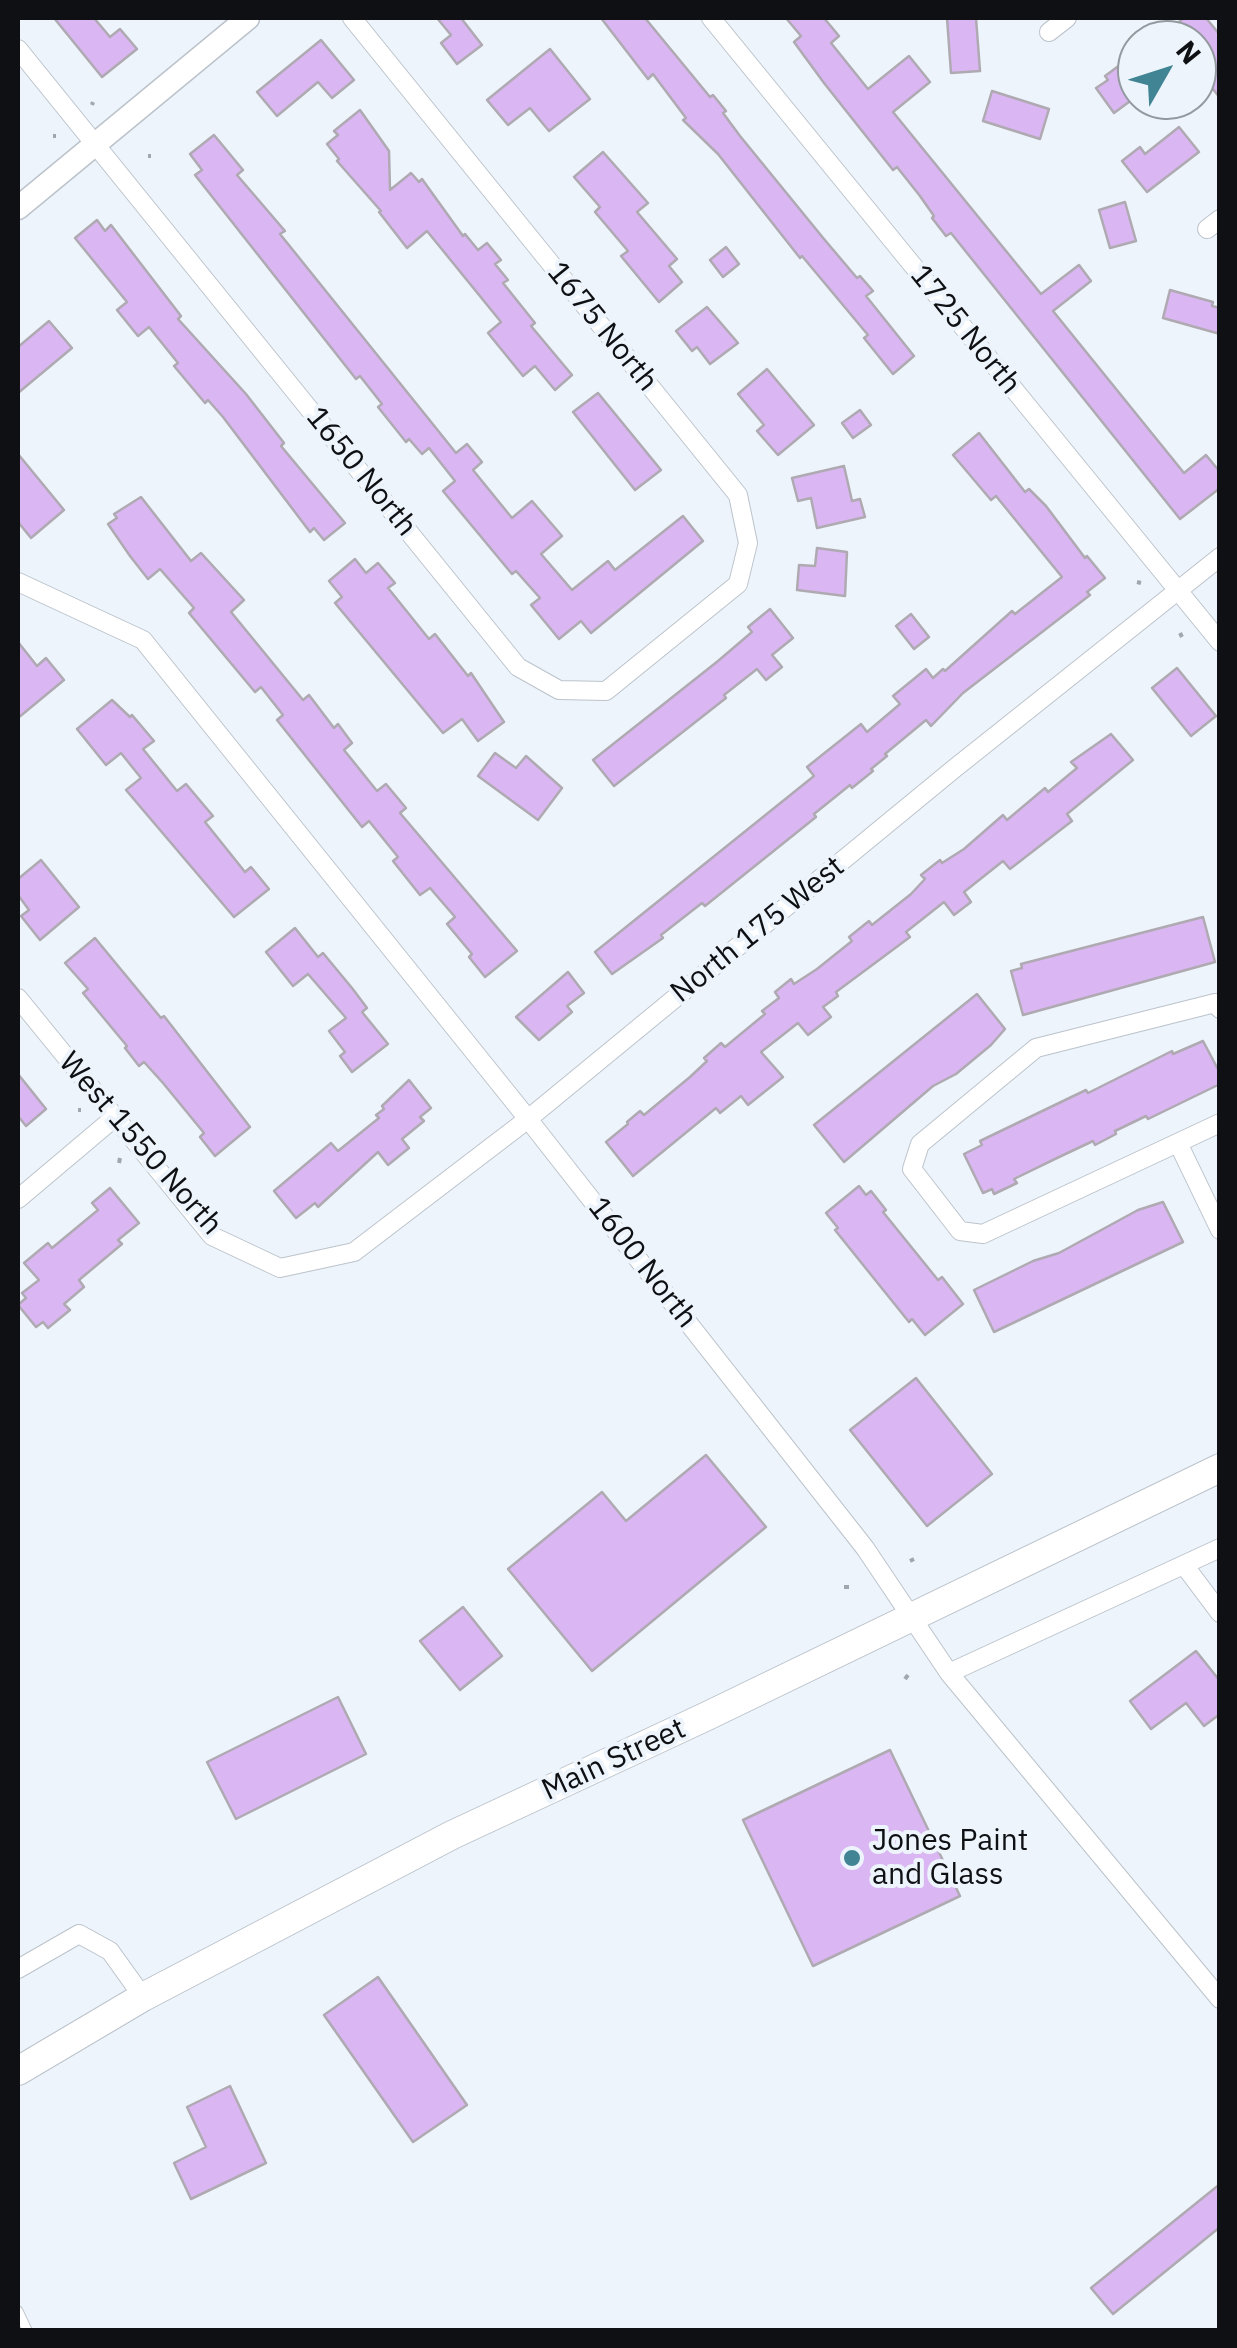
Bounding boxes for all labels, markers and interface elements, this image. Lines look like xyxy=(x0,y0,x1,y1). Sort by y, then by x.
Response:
north arrow xyxy=(1117,20,1217,120)
text: N xyxy=(1168,33,1210,72)
street label: 1675 North xyxy=(539,255,665,399)
street label: 1725 North xyxy=(902,258,1028,402)
street label: 1650 North xyxy=(298,400,424,544)
street label: North 175 West xyxy=(664,849,852,1011)
street label: West 1550 North xyxy=(51,1045,229,1243)
street label: 1600 North xyxy=(580,1191,704,1335)
street label: Main Street xyxy=(536,1711,692,1809)
place label: Jones Paint and Glass xyxy=(872,1823,1028,1894)
marker: Jones Paint and Glass xyxy=(841,1847,863,1869)

